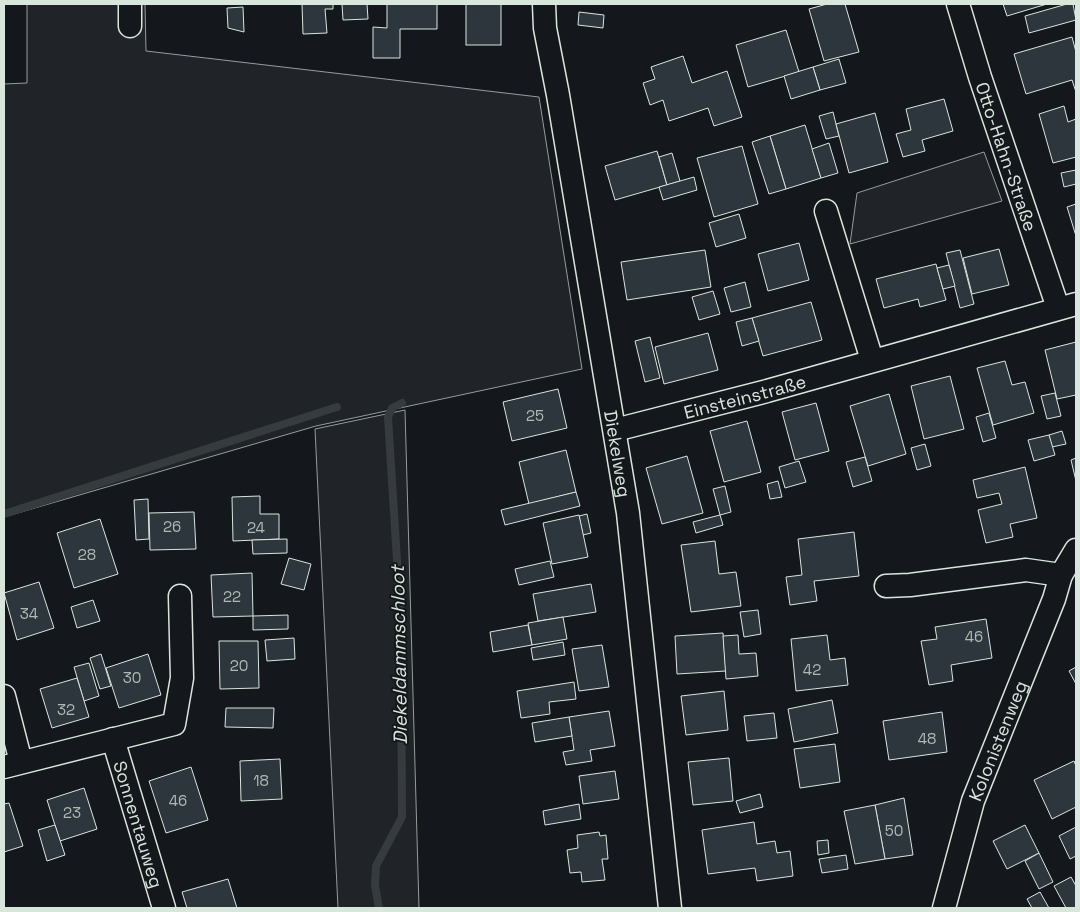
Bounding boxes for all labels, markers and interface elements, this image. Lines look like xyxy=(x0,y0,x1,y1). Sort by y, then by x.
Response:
street label: Otto-Hahn-Straße xyxy=(971,79,1043,234)
street label: Einsteinstraße xyxy=(681,369,808,423)
house number: 25 xyxy=(526,406,544,425)
street label: Diekelweg xyxy=(599,409,637,499)
house number: 26 xyxy=(163,517,181,536)
house number: 24 xyxy=(247,518,265,537)
house number: 28 xyxy=(78,545,96,564)
water label: Diekeldammschloot xyxy=(385,563,413,745)
house number: 22 xyxy=(223,587,241,606)
house number: 34 xyxy=(20,604,38,623)
house number: 46 xyxy=(965,627,983,646)
house number: 20 xyxy=(230,656,248,675)
house number: 42 xyxy=(803,660,821,679)
house number: 30 xyxy=(123,668,141,687)
street label: Kolonistenweg xyxy=(963,677,1032,804)
house number: 32 xyxy=(57,700,75,719)
house number: 48 xyxy=(918,729,936,748)
street label: Sonnentauweg xyxy=(109,758,169,891)
house number: 18 xyxy=(253,771,269,790)
house number: 46 xyxy=(169,791,187,810)
house number: 23 xyxy=(63,803,81,822)
house number: 50 xyxy=(885,821,903,840)

